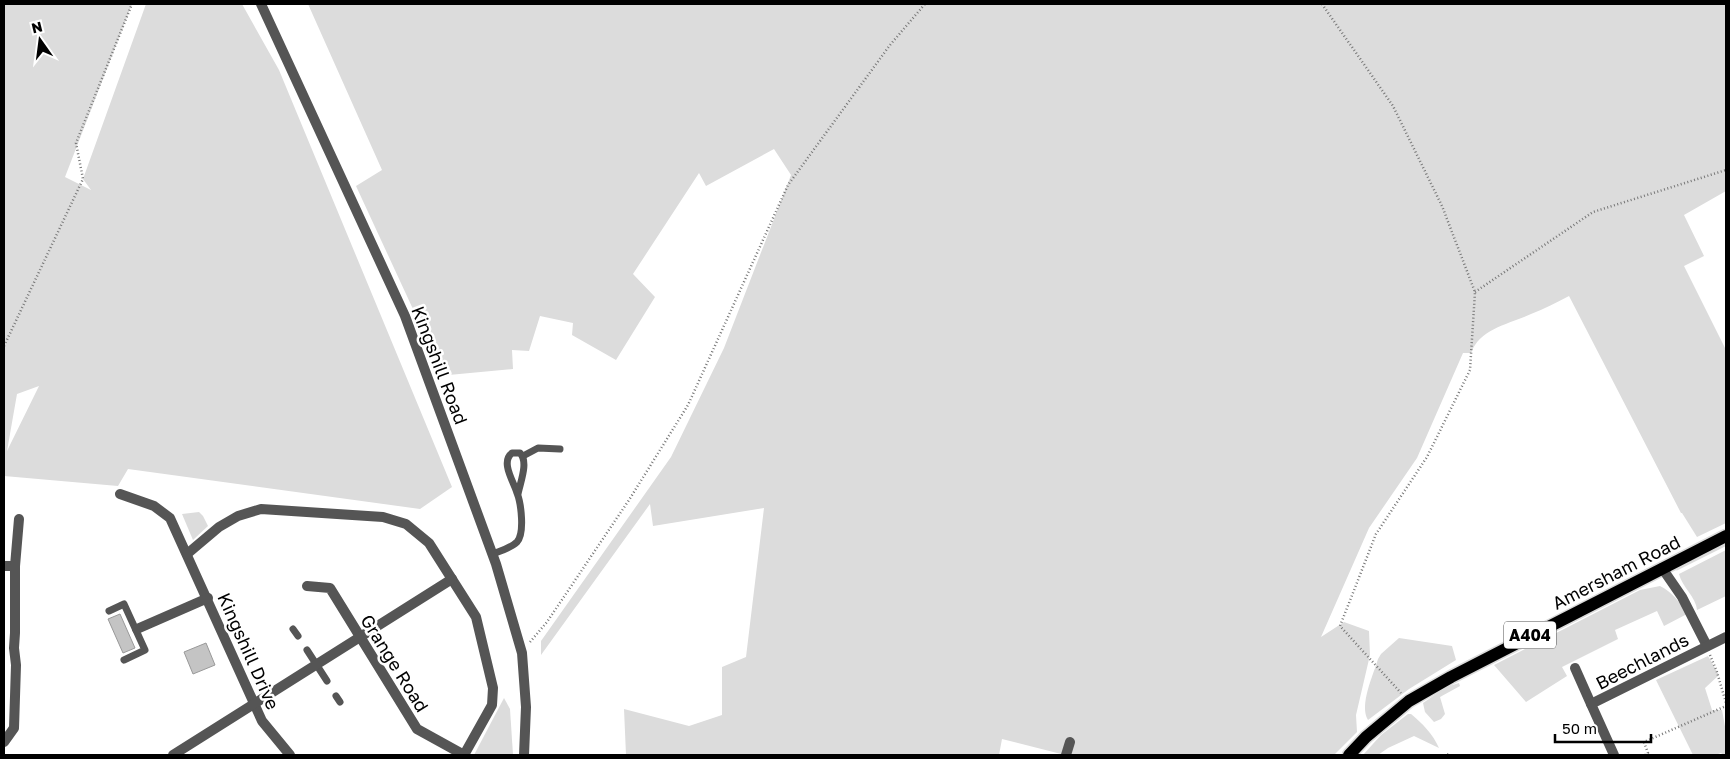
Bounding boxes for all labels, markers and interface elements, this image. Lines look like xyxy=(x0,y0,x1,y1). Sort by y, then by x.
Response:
north arrow xyxy=(15,15,65,65)
text: N xyxy=(30,17,44,36)
street label: Kingshill Road xyxy=(407,303,473,427)
street label: Amersham Road xyxy=(1548,530,1684,614)
street label: Kingshill Drive xyxy=(213,589,285,713)
street label: Grange Road xyxy=(356,610,434,716)
road number: A404 xyxy=(1504,622,1556,648)
street label: Beechlands xyxy=(1592,628,1692,694)
scale bar xyxy=(1555,712,1651,744)
text: 50 m xyxy=(1562,719,1597,737)

